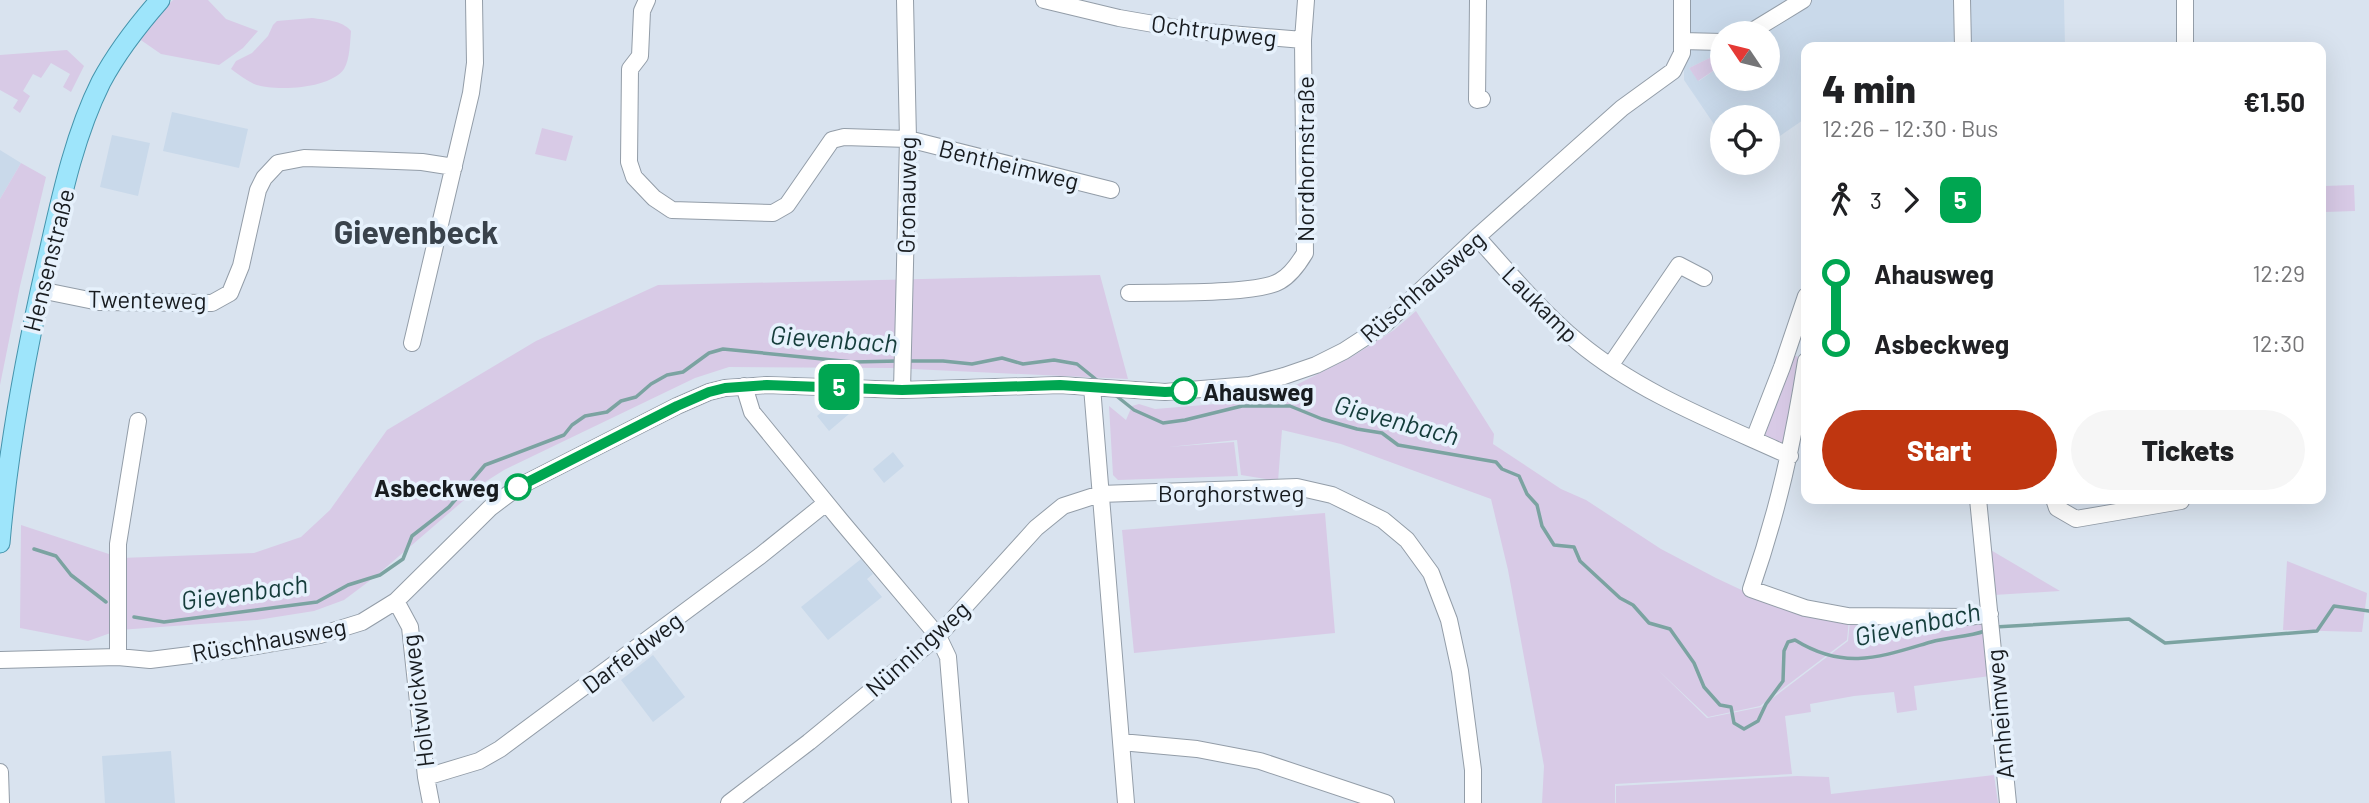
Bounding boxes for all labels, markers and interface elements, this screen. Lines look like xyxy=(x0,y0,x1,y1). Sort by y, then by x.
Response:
street label: Ochtrupweg xyxy=(1150,8,1278,52)
north arrow xyxy=(1710,21,1780,91)
map controls xyxy=(1710,21,1780,175)
text: 4 min xyxy=(1822,65,1916,111)
street label: Nordhornstraße xyxy=(1290,76,1319,242)
text: €1.50 xyxy=(2243,86,2305,117)
button: locate xyxy=(1710,105,1780,175)
text: 12:26 – 12:30 · Bus xyxy=(1822,114,1998,142)
street label: Bentheimweg xyxy=(936,133,1082,195)
street label: Gronauweg xyxy=(890,136,922,254)
icon: walk xyxy=(1822,181,1860,219)
icon: forward xyxy=(1892,181,1930,219)
text: 5 xyxy=(1954,185,1967,214)
street label: Hensenstraße xyxy=(16,186,80,334)
text: 3 xyxy=(1870,186,1882,214)
district label: Gievenbeck xyxy=(334,212,498,250)
street label: Rüschhausweg xyxy=(1354,224,1490,348)
text: Ahausweg xyxy=(1874,258,1994,289)
text: 12:29 xyxy=(2253,259,2305,287)
street label: Laukamp xyxy=(1497,260,1585,348)
street label: Twenteweg xyxy=(87,283,207,315)
water label: Gievenbach xyxy=(769,318,899,358)
text: Asbeckweg xyxy=(1874,328,2009,359)
text: 12:30 xyxy=(2252,329,2305,357)
line badge: 5 xyxy=(816,364,862,410)
text: 5 xyxy=(833,372,845,401)
place label: Ahausweg xyxy=(1203,377,1314,406)
marker: Ahausweg xyxy=(1171,378,1197,404)
water label: Gievenbach xyxy=(1331,387,1463,451)
button: Start xyxy=(1822,410,2057,490)
button: Tickets xyxy=(2071,410,2305,490)
place label: Asbeckweg xyxy=(374,473,499,502)
marker: Asbeckweg xyxy=(505,474,531,500)
street label: Borghorstweg xyxy=(1158,478,1304,507)
water label: Gievenbach xyxy=(179,567,309,615)
street label: Nünningweg xyxy=(859,594,975,702)
water label: Gievenbach xyxy=(1851,595,1983,651)
street label: Darfeldweg xyxy=(576,605,688,699)
street label: Rüschhausweg xyxy=(190,611,348,667)
street label: Holtwickweg xyxy=(394,633,440,769)
street label: Arnheimweg xyxy=(1979,648,2019,780)

